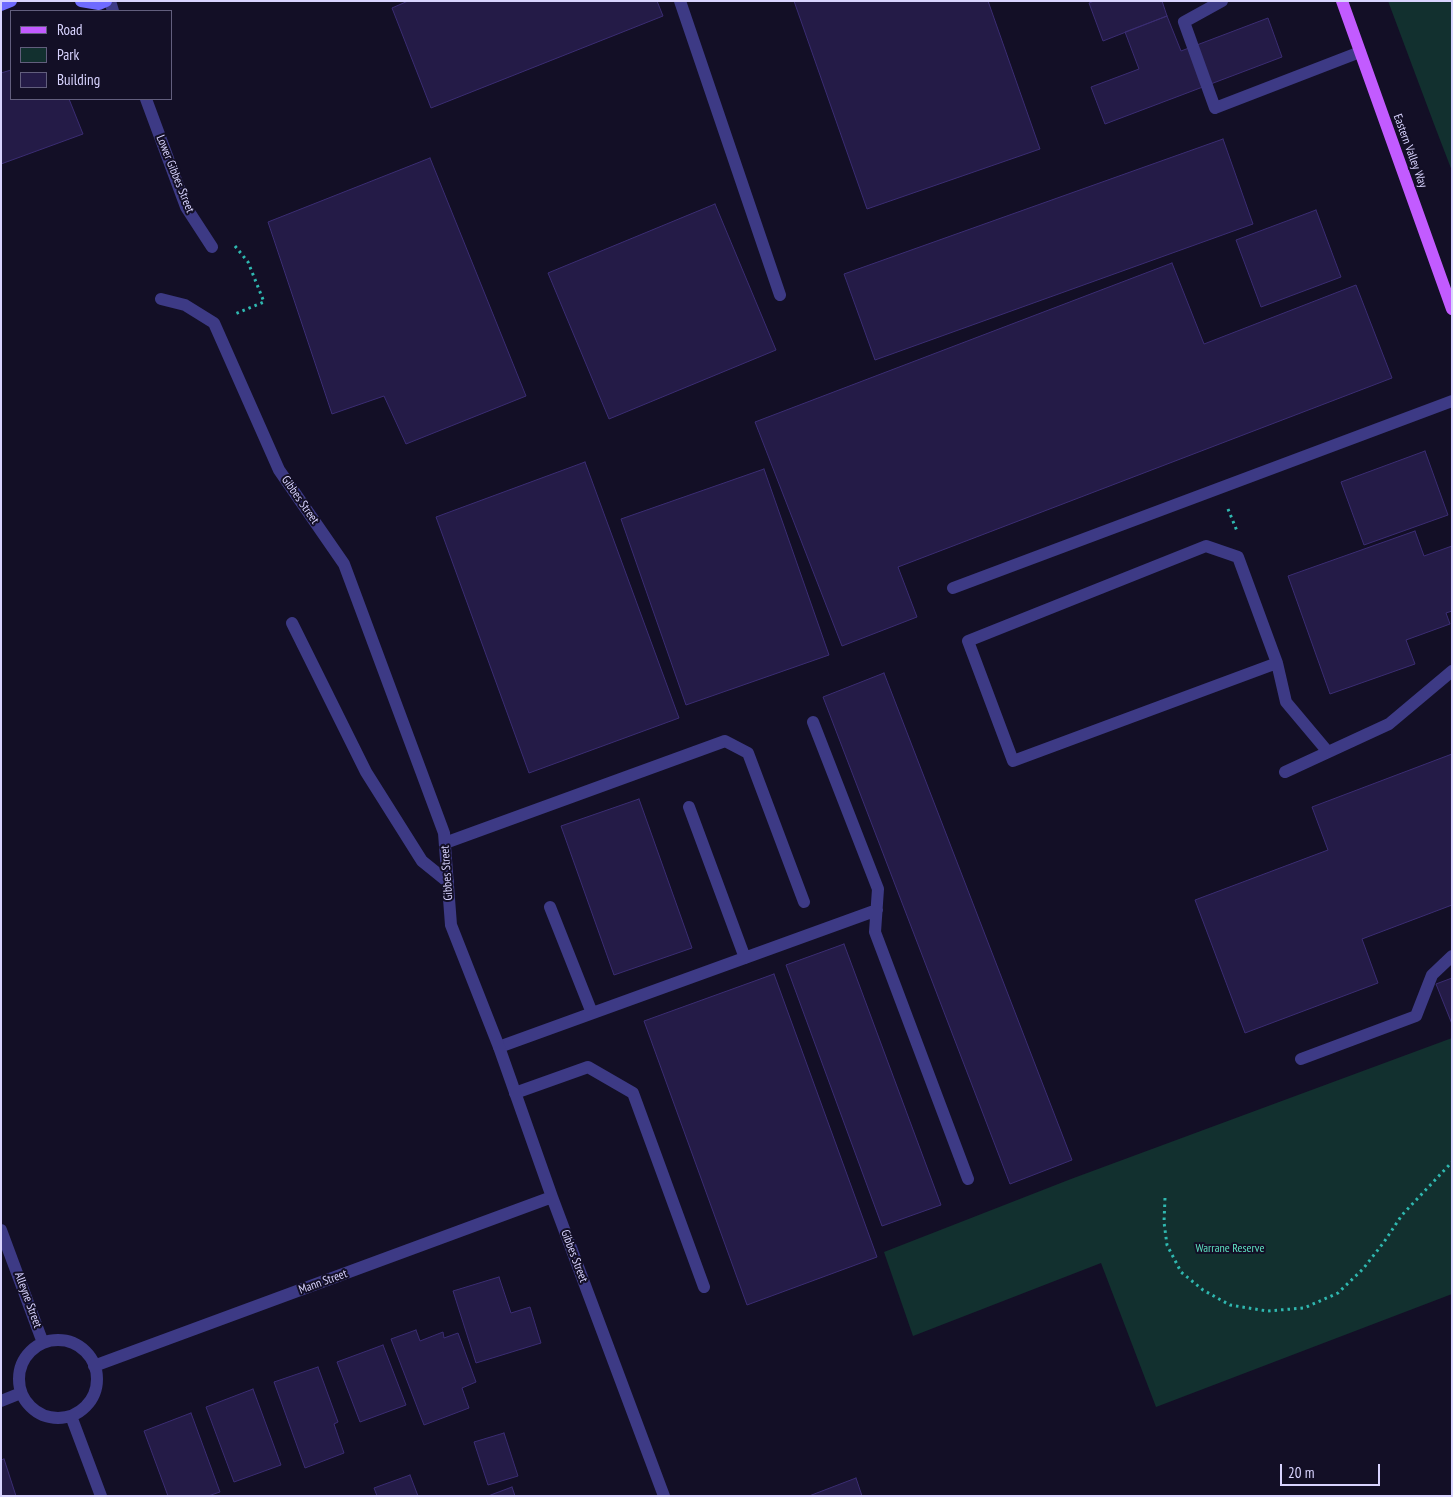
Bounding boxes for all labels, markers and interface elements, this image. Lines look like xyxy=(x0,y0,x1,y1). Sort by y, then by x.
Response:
legend xyxy=(10,10,172,100)
text: Road xyxy=(57,20,83,39)
text: Park xyxy=(57,45,79,64)
text: Building xyxy=(57,70,100,89)
street label: Eastern Valley Way xyxy=(1390,112,1430,190)
street label: Lower Gibbes Street xyxy=(153,133,197,215)
street label: Gibbes Street xyxy=(278,473,322,527)
street label: Gibbes Street xyxy=(438,845,456,901)
street label: Gibbes Street xyxy=(557,1228,591,1284)
park label: Warrane Reserve xyxy=(1196,1242,1264,1256)
street label: Mann Street xyxy=(297,1267,349,1297)
street label: Alleyne Street xyxy=(11,1270,45,1330)
scale bar xyxy=(1283,1454,1383,1486)
text: 20 m xyxy=(1288,1463,1314,1482)

